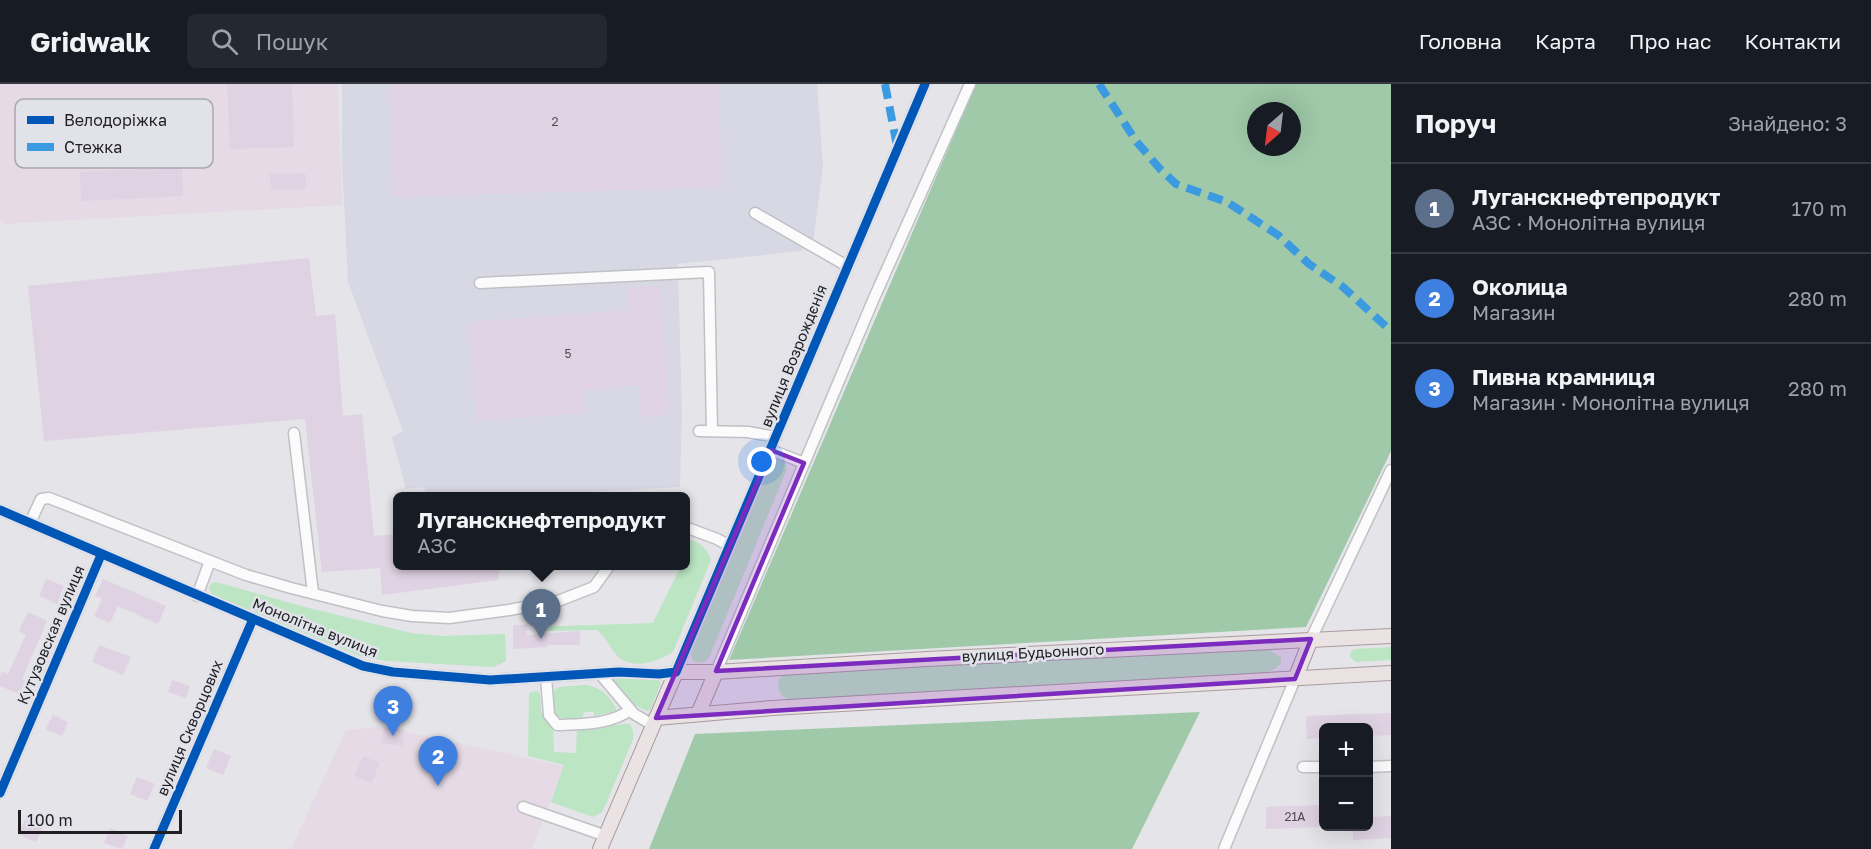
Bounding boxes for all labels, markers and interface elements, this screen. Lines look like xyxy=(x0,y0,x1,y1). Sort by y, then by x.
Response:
search box xyxy=(187,14,607,68)
text: Gridwalk xyxy=(30,25,151,58)
icon: search xyxy=(208,25,241,58)
text: Пошук xyxy=(256,28,328,55)
text: Головна xyxy=(1419,28,1502,54)
text: Карта xyxy=(1535,28,1596,54)
text: Про нас xyxy=(1629,28,1711,54)
text: Контакти xyxy=(1744,28,1841,54)
legend xyxy=(15,99,213,168)
north arrow xyxy=(1247,102,1301,156)
text: Поруч xyxy=(1415,108,1496,139)
text: Велодоріжка xyxy=(64,110,167,130)
text: Знайдено: 3 xyxy=(1728,111,1847,135)
house number: 2 xyxy=(552,114,559,129)
text: Стежка xyxy=(64,137,122,157)
text: Луганскнефтепродукт xyxy=(1472,183,1720,210)
text: 1 xyxy=(1429,196,1440,220)
text: 170 m xyxy=(1792,196,1847,220)
text: АЗС · Монолітна вулиця xyxy=(1472,210,1705,234)
text: Околица xyxy=(1472,273,1568,300)
street label: вулиця Возрождєнія xyxy=(756,282,830,429)
text: 2 xyxy=(1428,286,1441,310)
text: 280 m xyxy=(1788,286,1847,310)
text: Магазин xyxy=(1472,300,1556,324)
house number: 5 xyxy=(565,346,572,361)
text: Пивна крамниця xyxy=(1472,363,1655,390)
text: 3 xyxy=(1428,376,1441,400)
text: 280 m xyxy=(1788,376,1847,400)
text: Магазин · Монолітна вулиця xyxy=(1472,390,1750,414)
your location xyxy=(747,447,776,476)
popup xyxy=(393,492,690,570)
text: Луганскнефтепродукт xyxy=(417,506,666,533)
text: АЗС xyxy=(417,533,457,557)
street label: Кутузовская вулиця xyxy=(13,562,88,707)
pin: 1 xyxy=(522,590,560,639)
street label: Монолітна вулиця xyxy=(250,594,381,660)
street label: вулиця Будьонного xyxy=(961,639,1105,665)
street label: вулиця Скворцових xyxy=(152,657,226,798)
pin: 3 xyxy=(374,686,412,736)
map controls xyxy=(1319,723,1373,831)
button: + xyxy=(1319,723,1373,777)
pin: 2 xyxy=(418,736,458,786)
button: − xyxy=(1319,777,1373,831)
scale bar xyxy=(18,807,182,834)
house number: 21А xyxy=(1285,809,1305,824)
text: 100 m xyxy=(27,810,73,830)

